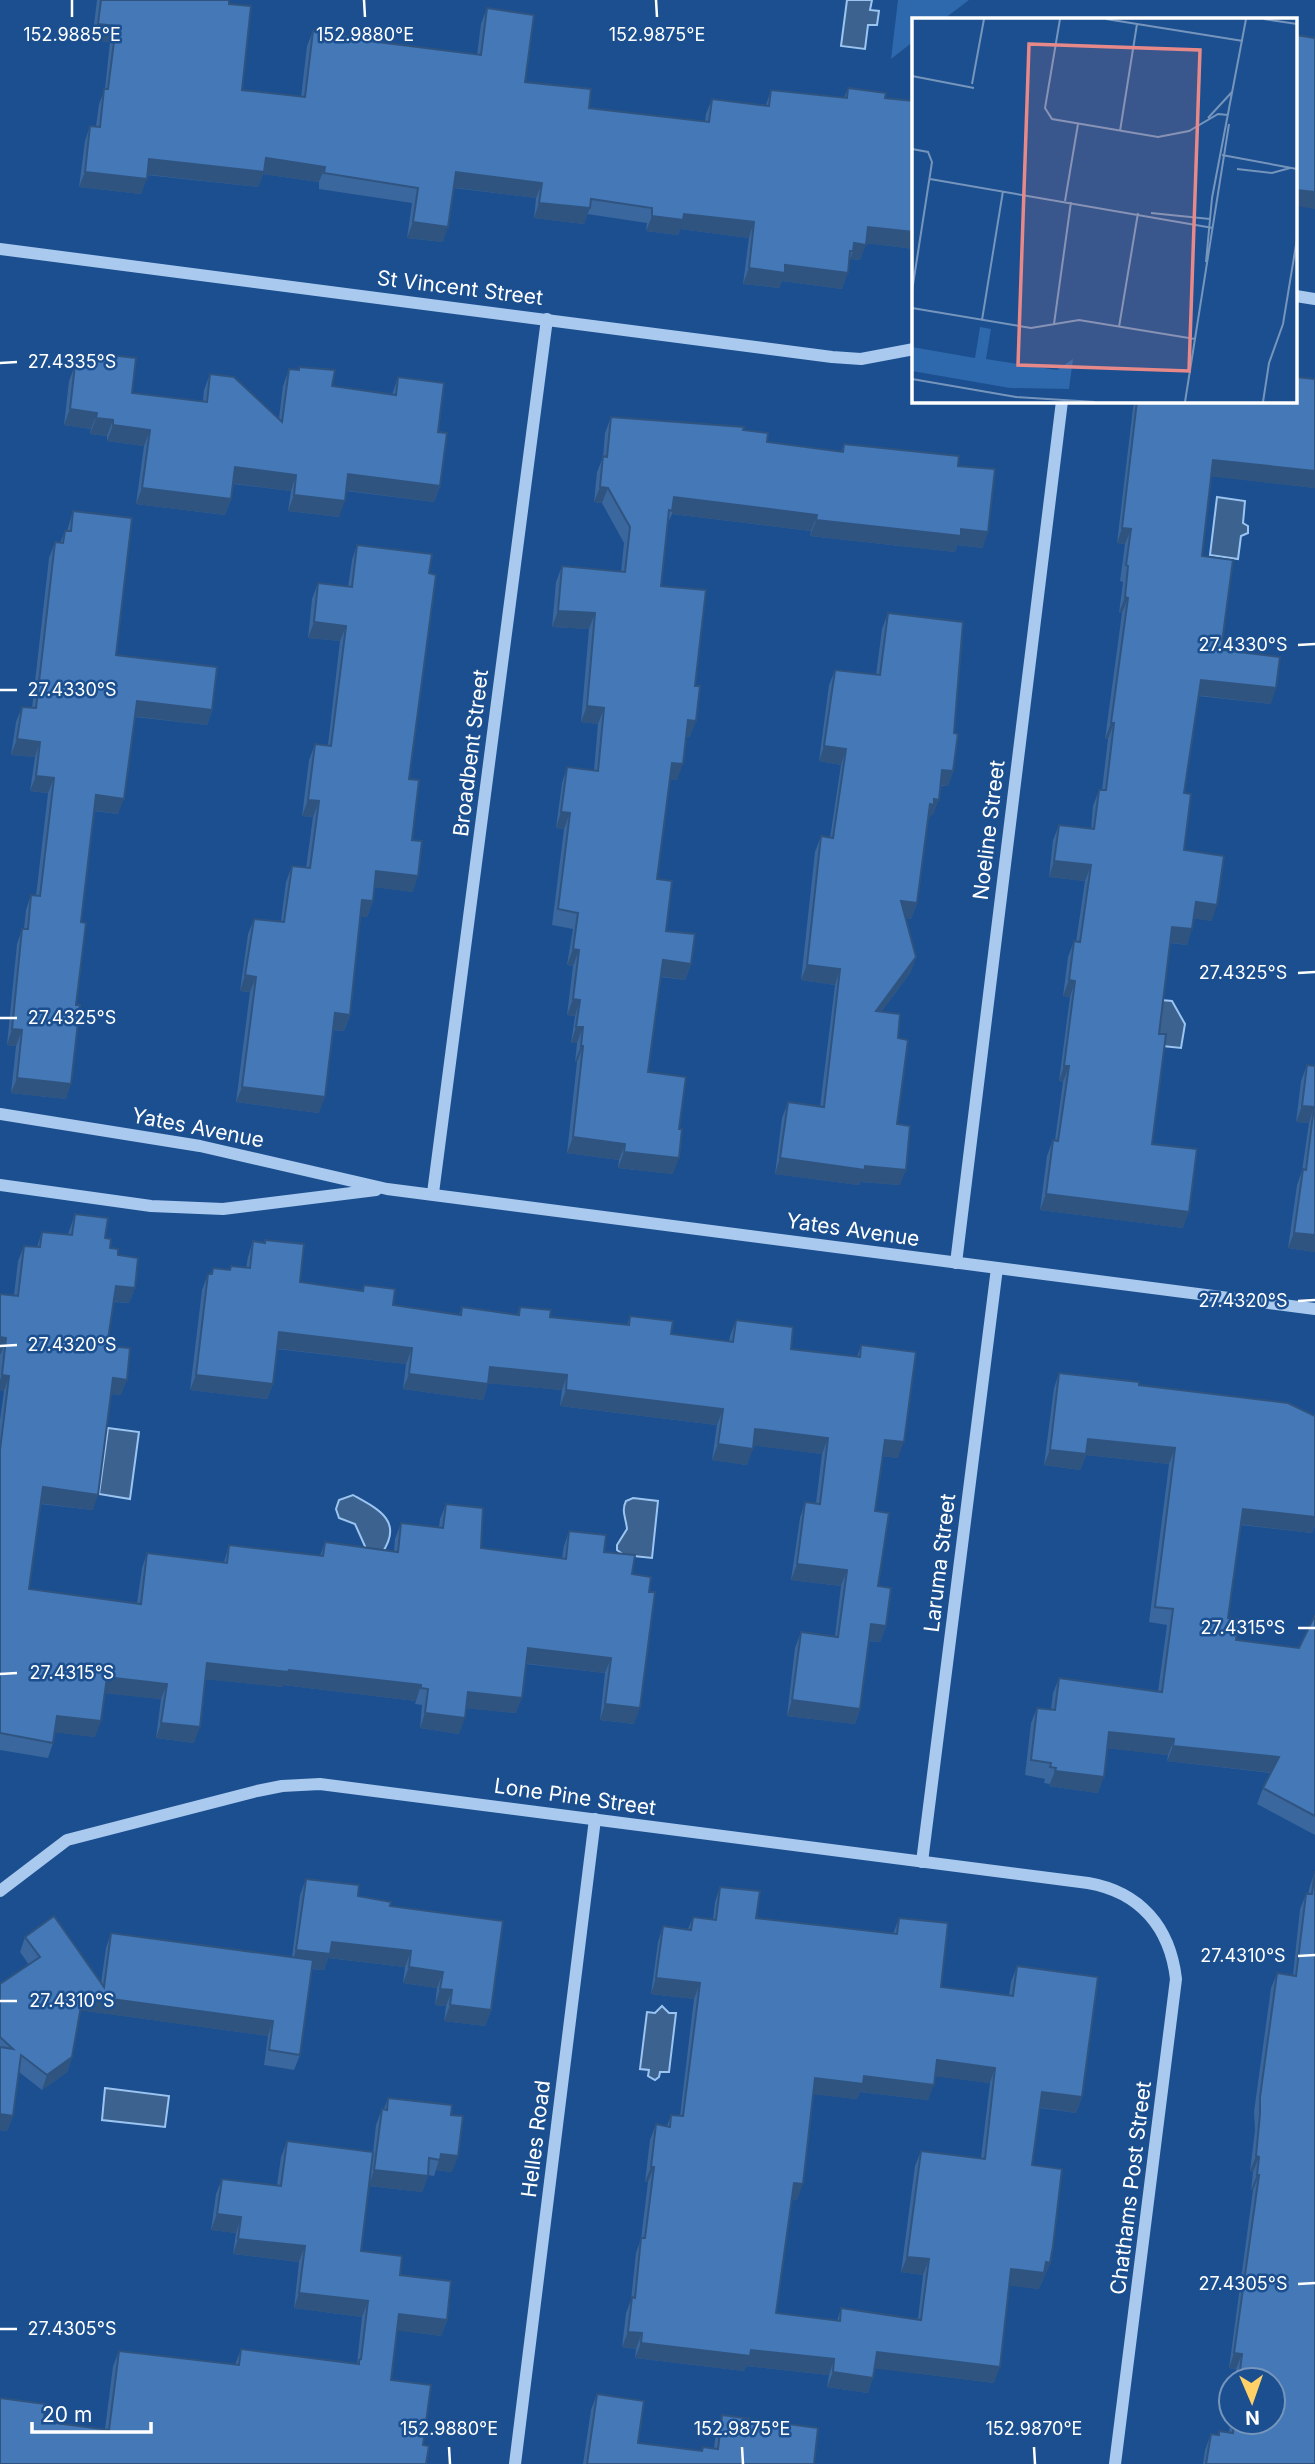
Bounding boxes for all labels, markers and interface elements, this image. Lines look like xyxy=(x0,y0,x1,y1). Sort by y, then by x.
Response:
inset map xyxy=(912,18,1298,402)
text: 152.9885°E xyxy=(23,24,121,45)
text: 152.9880°E xyxy=(316,24,414,45)
text: 152.9875°E xyxy=(609,24,705,45)
street label: St Vincent Street xyxy=(376,265,545,310)
text: 27.4335°S xyxy=(28,351,116,372)
text: 27.4330°S xyxy=(1198,634,1288,655)
street label: Broadbent Street xyxy=(448,668,493,838)
text: 27.4330°S xyxy=(27,679,117,700)
street label: Noeline Street xyxy=(968,758,1009,901)
text: 27.4325°S xyxy=(1199,962,1287,983)
text: 27.4325°S xyxy=(28,1007,116,1028)
street label: Yates Avenue xyxy=(130,1102,266,1153)
street label: Yates Avenue xyxy=(785,1208,921,1251)
text: 27.4320°S xyxy=(1199,1290,1287,1311)
text: 27.4320°S xyxy=(28,1334,116,1355)
street label: Laruma Street xyxy=(919,1492,960,1634)
text: 27.4315°S xyxy=(1201,1617,1285,1638)
text: 27.4315°S xyxy=(30,1662,114,1683)
street label: Lone Pine Street xyxy=(492,1773,658,1820)
text: 27.4310°S xyxy=(1200,1945,1286,1966)
text: 27.4310°S xyxy=(29,1990,115,2011)
street label: Helles Road xyxy=(516,2079,555,2199)
street label: Chathams Post Street xyxy=(1105,2080,1156,2296)
text: 27.4305°S xyxy=(1199,2273,1287,2294)
text: 27.4305°S xyxy=(28,2318,116,2339)
north arrow xyxy=(1217,2366,1287,2436)
scale bar xyxy=(32,2390,150,2434)
text: 20 m xyxy=(42,2402,92,2427)
text: N xyxy=(1245,2406,1260,2429)
text: 152.9880°E xyxy=(400,2418,498,2439)
text: 152.9875°E xyxy=(694,2418,790,2439)
text: 152.9870°E xyxy=(986,2418,1082,2439)

